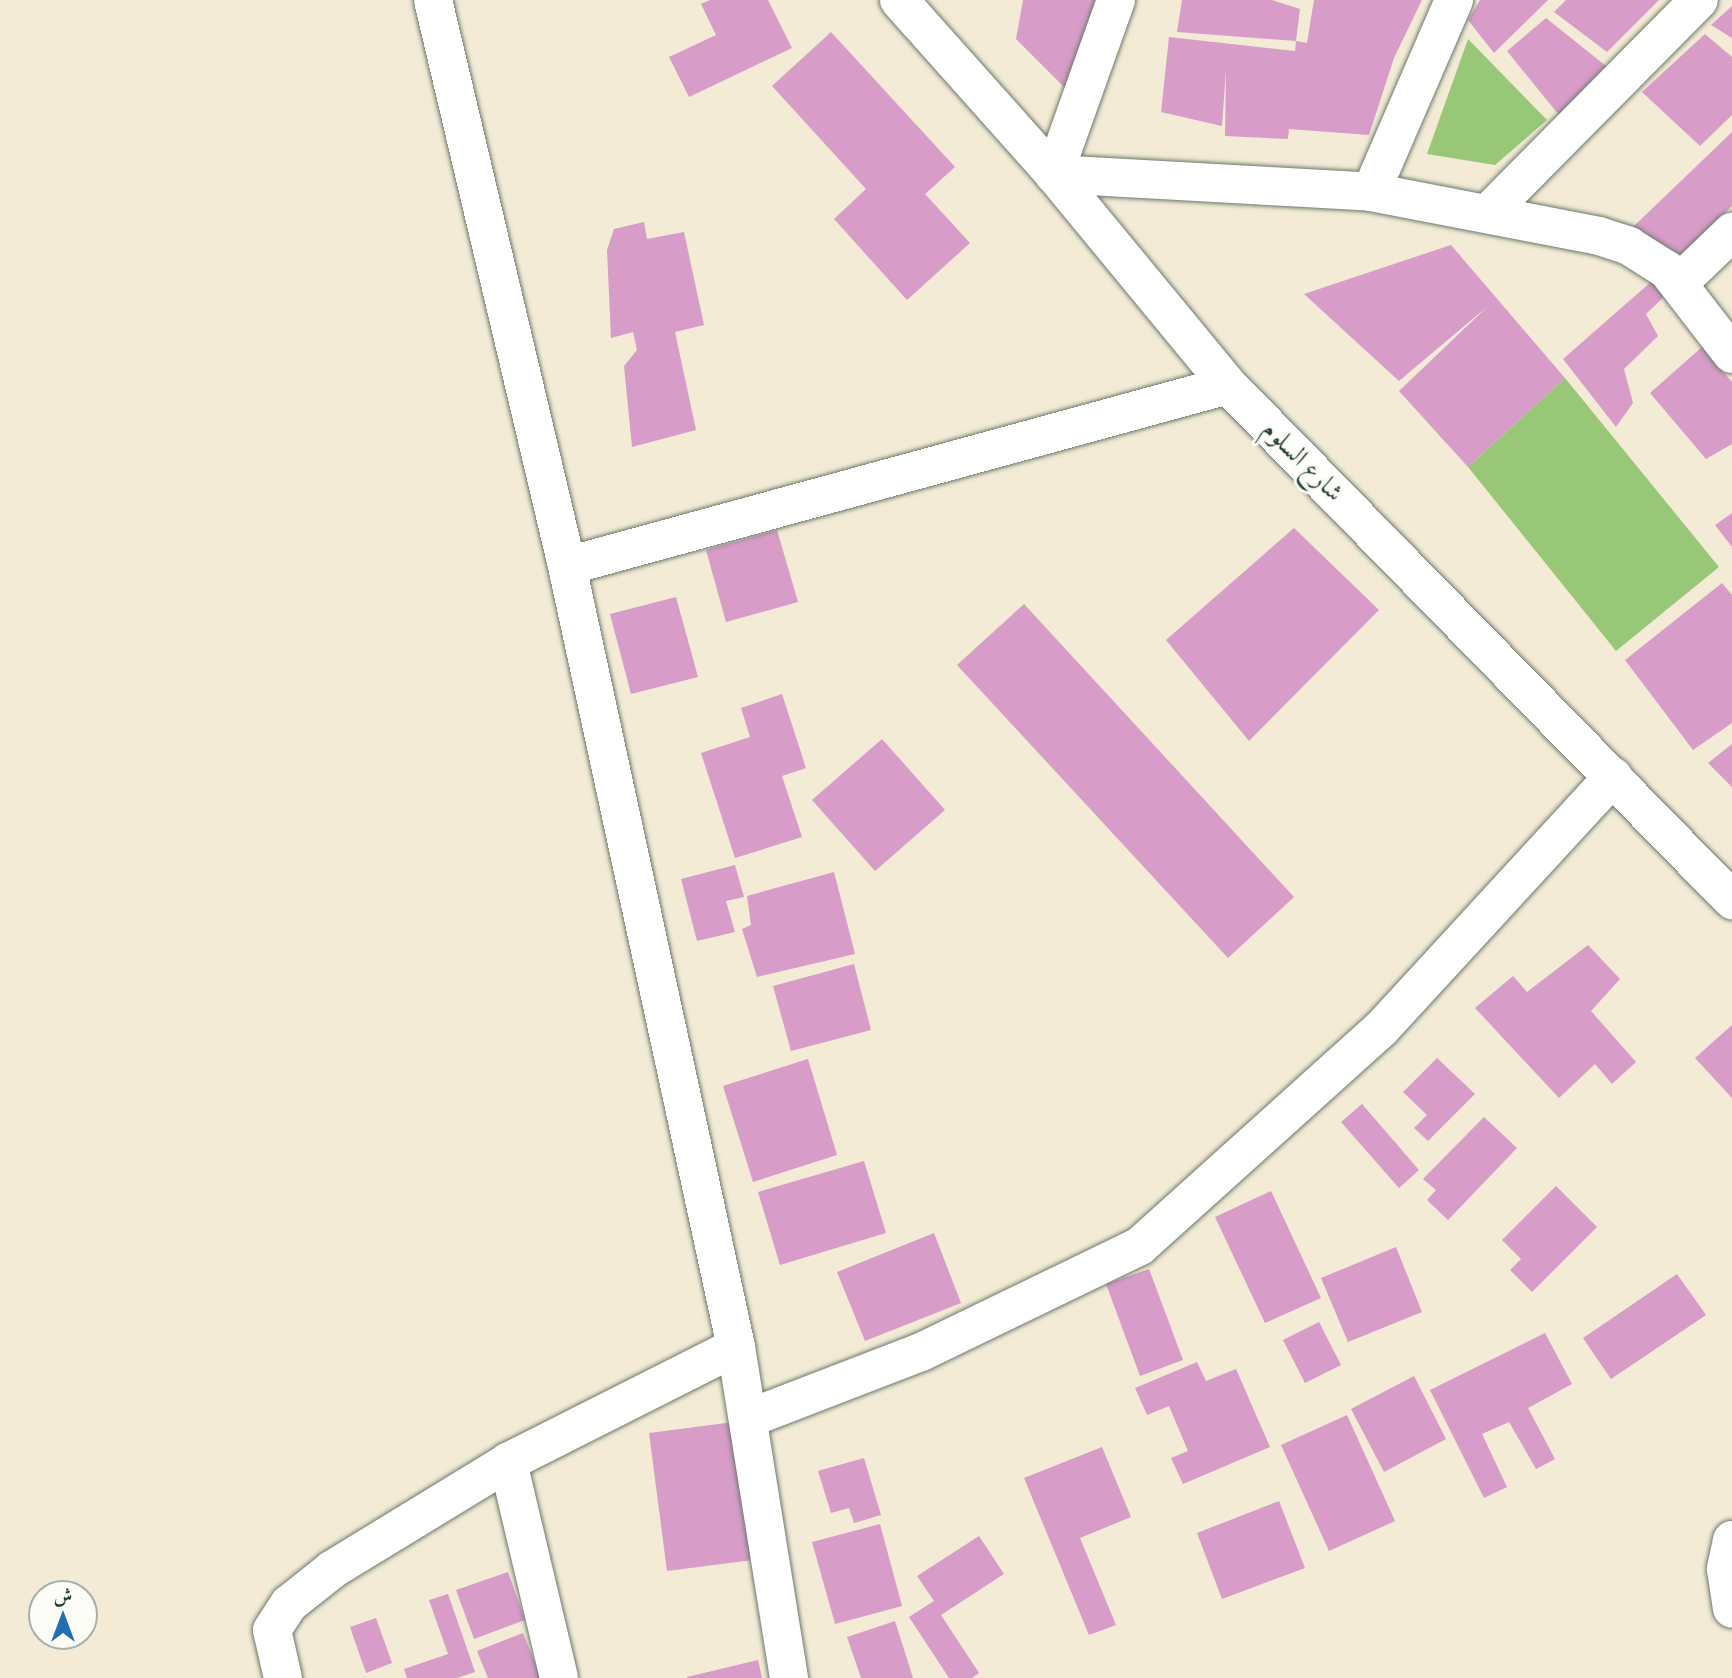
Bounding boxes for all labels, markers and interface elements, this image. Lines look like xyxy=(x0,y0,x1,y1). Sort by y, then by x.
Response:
street label: شارع السلوم xyxy=(1256,414,1350,508)
north arrow xyxy=(28,1580,98,1650)
text: ش xyxy=(54,1584,72,1607)

